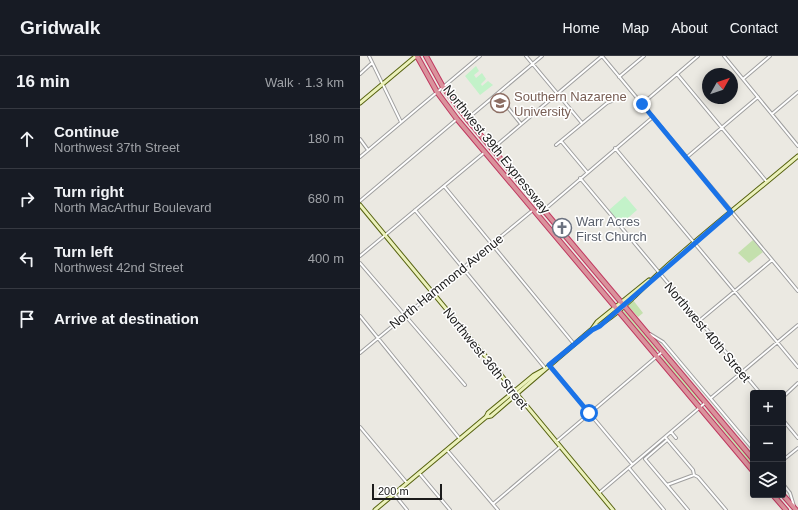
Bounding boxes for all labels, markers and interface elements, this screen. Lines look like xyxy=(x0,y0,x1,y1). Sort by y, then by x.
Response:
text: Gridwalk xyxy=(20,17,100,38)
text: Home xyxy=(563,20,600,36)
text: Map xyxy=(622,20,649,36)
text: About xyxy=(671,20,708,36)
text: Contact xyxy=(730,20,778,36)
north arrow xyxy=(702,68,738,104)
text: 16 min xyxy=(16,72,70,91)
text: Walk · 1.3 km xyxy=(265,75,344,90)
street label: Northwest 39th Expressway xyxy=(440,82,553,217)
place label: Southern Nazarene University xyxy=(514,89,627,119)
school or university icon: Southern Nazarene University xyxy=(489,92,511,114)
route end xyxy=(633,95,651,113)
text: Continue xyxy=(54,123,119,140)
icon: ahead xyxy=(16,128,38,150)
text: 180 m xyxy=(308,131,344,146)
text: Northwest 37th Street xyxy=(54,140,180,155)
text: Turn right xyxy=(54,183,124,200)
icon: right xyxy=(16,188,38,210)
text: 680 m xyxy=(308,191,344,206)
text: North MacArthur Boulevard xyxy=(54,200,212,215)
place label: Warr Acres First Church xyxy=(576,214,647,244)
church icon: Warr Acres First Church xyxy=(551,217,573,239)
street label: North Hammond Avenue xyxy=(386,231,506,332)
text: Turn left xyxy=(54,243,113,260)
icon: left xyxy=(16,248,38,270)
text: 400 m xyxy=(308,251,344,266)
text: Northwest 42nd Street xyxy=(54,260,183,275)
street label: Northwest 40th Street xyxy=(661,279,754,386)
street label: Northwest 36th Street xyxy=(440,305,531,412)
icon: arrive xyxy=(16,308,38,330)
text: Arrive at destination xyxy=(54,310,199,327)
map controls xyxy=(750,390,786,498)
button: + xyxy=(750,390,786,426)
route start xyxy=(580,404,598,422)
button: − xyxy=(750,426,786,462)
button: layers xyxy=(750,462,786,498)
scale bar xyxy=(372,482,442,501)
text: 200 m xyxy=(378,485,409,497)

